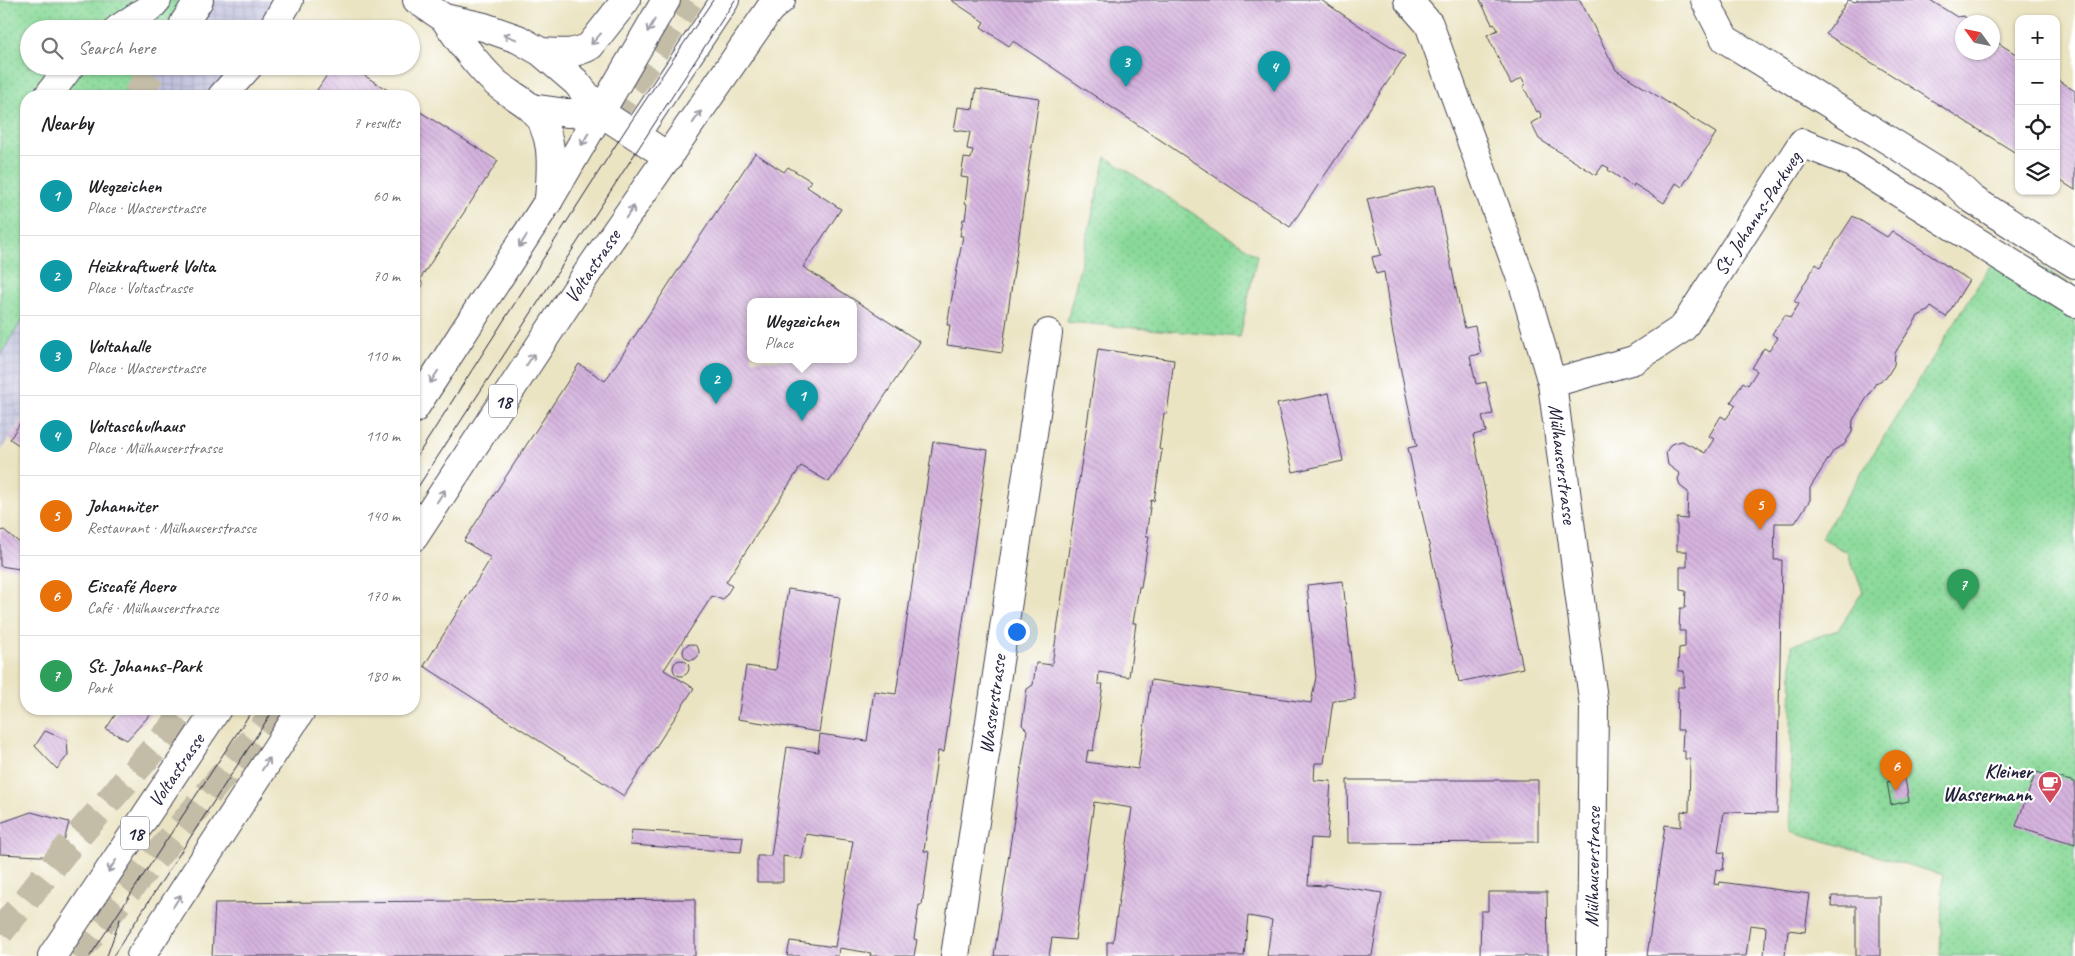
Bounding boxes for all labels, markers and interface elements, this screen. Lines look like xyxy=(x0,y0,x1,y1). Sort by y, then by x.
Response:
north arrow xyxy=(1955,15,2000,60)
map controls xyxy=(2015,15,2060,195)
button: + xyxy=(2015,15,2060,60)
one-way arrow xyxy=(646,18,656,32)
search box xyxy=(20,20,420,75)
one-way arrow xyxy=(503,31,518,40)
one-way arrow xyxy=(590,32,602,45)
icon: search xyxy=(38,34,66,62)
text: Search here xyxy=(78,36,155,60)
pin: 3 xyxy=(1110,46,1142,87)
pin: 4 xyxy=(1258,51,1290,92)
button: − xyxy=(2015,60,2060,105)
button: locate xyxy=(2015,105,2060,150)
text: Nearby xyxy=(40,110,93,136)
one-way arrow xyxy=(692,110,702,124)
text: 7 results xyxy=(353,113,400,133)
one-way arrow xyxy=(579,131,589,145)
street label: St. Johanns-Parkweg xyxy=(1708,146,1807,280)
button: layers xyxy=(2015,150,2060,195)
text: Wegzeichen xyxy=(87,174,162,198)
text: 1 xyxy=(52,186,60,206)
text: 60 m xyxy=(373,186,400,206)
text: Place · Wasserstrasse xyxy=(87,198,205,218)
one-way arrow xyxy=(625,205,635,219)
street label: Voltastrasse xyxy=(559,224,627,308)
one-way arrow xyxy=(517,234,528,248)
text: Heizkraftwerk Volta xyxy=(87,254,215,278)
text: 2 xyxy=(52,266,60,286)
text: 70 m xyxy=(373,266,400,286)
text: Place · Voltastrasse xyxy=(87,278,192,298)
popup xyxy=(747,298,857,363)
text: Wegzeichen xyxy=(765,309,839,333)
text: Place xyxy=(765,333,793,353)
text: Voltahalle xyxy=(87,334,150,358)
text: 3 xyxy=(52,346,60,366)
text: 110 m xyxy=(366,346,400,366)
one-way arrow xyxy=(525,353,535,367)
text: Place · Wasserstrasse xyxy=(87,358,205,378)
pin: 2 xyxy=(700,363,732,404)
one-way arrow xyxy=(429,370,439,384)
pin: 1 xyxy=(786,380,818,421)
road number: 18 xyxy=(489,384,517,418)
street label: Mülhauserstrasse xyxy=(1543,403,1582,527)
text: Voltaschulhaus xyxy=(87,414,184,438)
text: 4 xyxy=(52,426,60,446)
text: 110 m xyxy=(366,426,400,446)
text: Place · Mülhauserstrasse xyxy=(87,438,222,458)
one-way arrow xyxy=(435,489,446,503)
pin: 5 xyxy=(1744,489,1776,530)
text: Johanniter xyxy=(87,494,157,518)
text: 5 xyxy=(53,506,59,526)
text: 140 m xyxy=(366,506,400,526)
text: Restaurant · Mülhauserstrasse xyxy=(87,518,256,538)
pin: 7 xyxy=(1947,569,1979,610)
text: Eiscafé Acero xyxy=(87,574,175,598)
text: 6 xyxy=(52,586,60,606)
text: 170 m xyxy=(366,586,400,606)
text: Café · Mülhauserstrasse xyxy=(87,598,218,618)
your location xyxy=(1004,619,1030,645)
street label: Wasserstrasse xyxy=(973,652,1012,755)
text: St. Johanns-Park xyxy=(87,654,202,678)
text: 7 xyxy=(52,666,60,686)
text: 180 m xyxy=(366,666,400,686)
text: Park xyxy=(87,678,112,698)
street label: Voltastrasse xyxy=(143,728,211,812)
pin: 6 xyxy=(1880,750,1912,791)
one-way arrow xyxy=(261,758,271,772)
place label: Kleiner Wassermann xyxy=(1943,759,2035,807)
cafe icon: Kleiner Wassermann xyxy=(2037,770,2063,804)
street label: Mülhauserstrasse xyxy=(1579,805,1606,927)
road number: 18 xyxy=(121,816,149,850)
one-way arrow xyxy=(107,858,117,872)
one-way arrow xyxy=(173,894,183,908)

